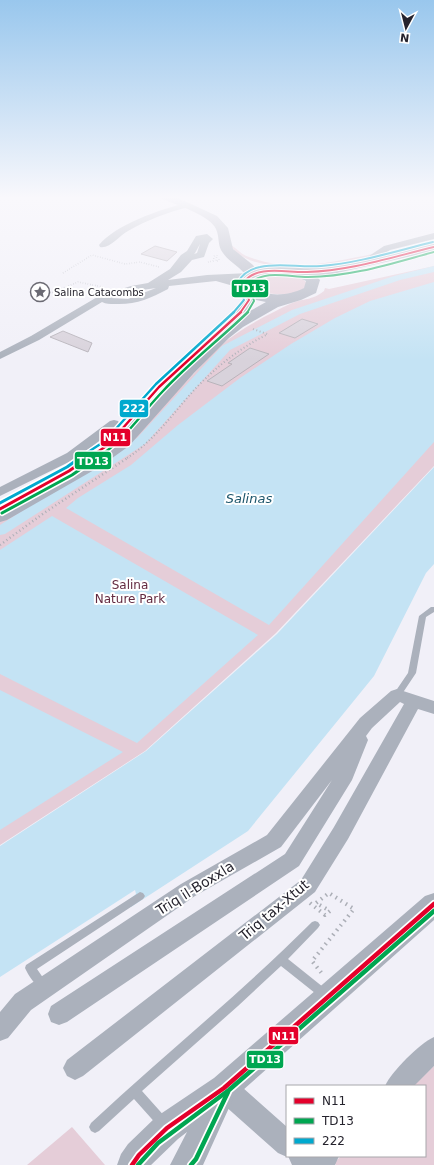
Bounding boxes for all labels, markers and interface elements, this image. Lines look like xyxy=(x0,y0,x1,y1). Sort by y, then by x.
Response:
north arrow xyxy=(386,8,426,48)
text: N xyxy=(399,30,410,44)
line badge: TD13 xyxy=(231,279,269,298)
place icon: Salina Catacombs xyxy=(29,281,51,303)
text: TD13 xyxy=(234,282,266,295)
place label: Salina Catacombs xyxy=(54,287,144,298)
line badge: 222 xyxy=(119,399,149,418)
text: 222 xyxy=(123,402,145,415)
line badge: N11 xyxy=(100,428,131,447)
text: N11 xyxy=(103,431,127,444)
line badge: TD13 xyxy=(74,451,112,470)
text: TD13 xyxy=(77,455,109,468)
water label: Salinas xyxy=(226,491,272,506)
park label: Salina Nature Park xyxy=(95,578,165,606)
street label: Triq il-Boxxla xyxy=(152,858,237,919)
street label: Triq tax-Xtut xyxy=(235,876,312,944)
line badge: N11 xyxy=(268,1026,299,1045)
text: N11 xyxy=(272,1030,296,1043)
line badge: TD13 xyxy=(246,1050,284,1069)
text: TD13 xyxy=(249,1053,281,1066)
legend xyxy=(286,1085,426,1157)
text: N11 xyxy=(322,1094,346,1108)
text: TD13 xyxy=(321,1114,354,1128)
text: 222 xyxy=(322,1134,345,1148)

